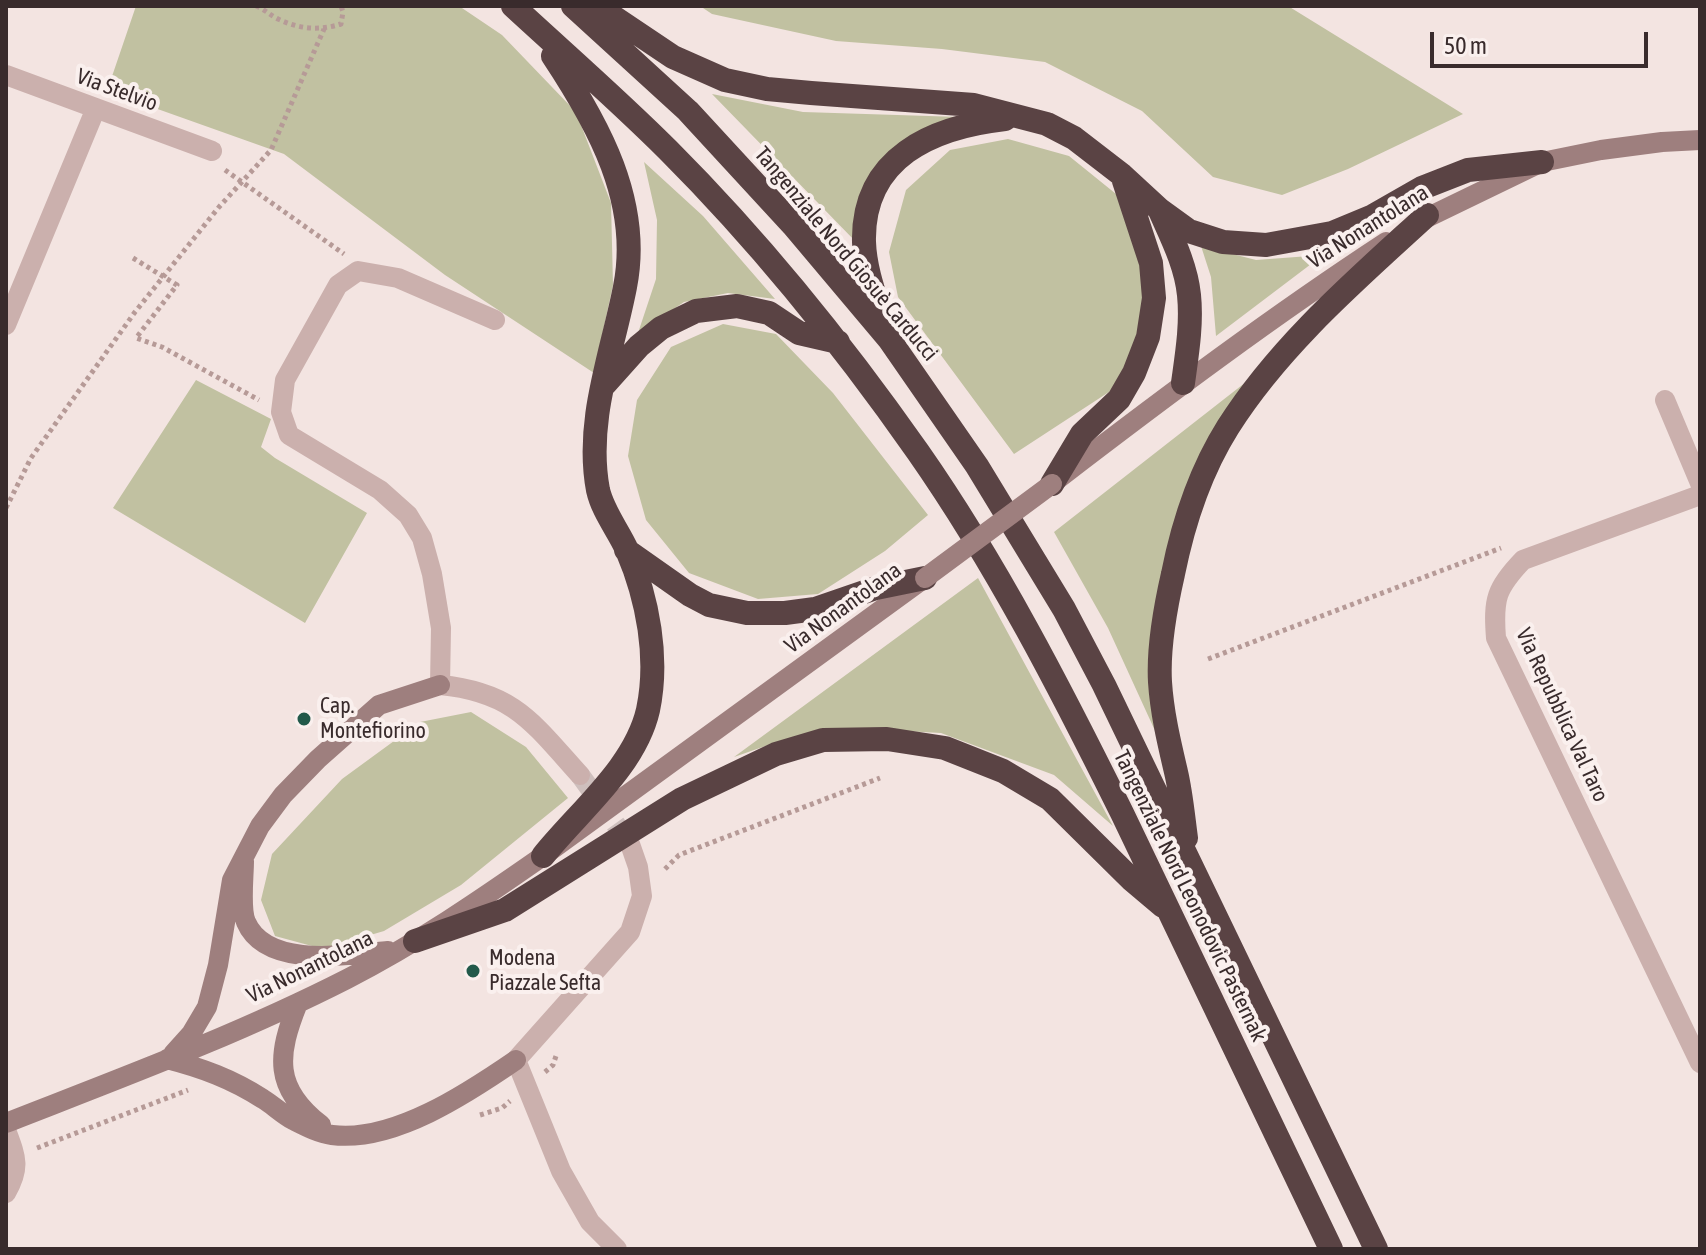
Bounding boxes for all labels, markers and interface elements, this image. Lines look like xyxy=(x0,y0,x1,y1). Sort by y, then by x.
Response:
scale bar xyxy=(1434,16,1652,66)
text: 50 m xyxy=(1444,32,1487,59)
street label: Via Stelvio xyxy=(73,63,161,117)
street label: Tangenziale Nord Giosuè Carducci xyxy=(749,142,943,366)
street label: Via Nonantolana xyxy=(1303,179,1433,275)
street label: Via Nonantolana xyxy=(780,557,906,659)
street label: Via Repubblica Val Taro xyxy=(1510,624,1614,806)
place label: Cap. Montefiorino xyxy=(320,693,426,744)
marker: Cap. Montefiorino xyxy=(295,710,313,728)
street label: Tangenziale Nord Leonodovic Pasternak xyxy=(1108,746,1272,1046)
street label: Via Nonantolana xyxy=(242,925,378,1009)
place label: Modena Piazzale Sefta xyxy=(489,945,601,996)
marker: Modena Piazzale Sefta xyxy=(464,962,482,980)

